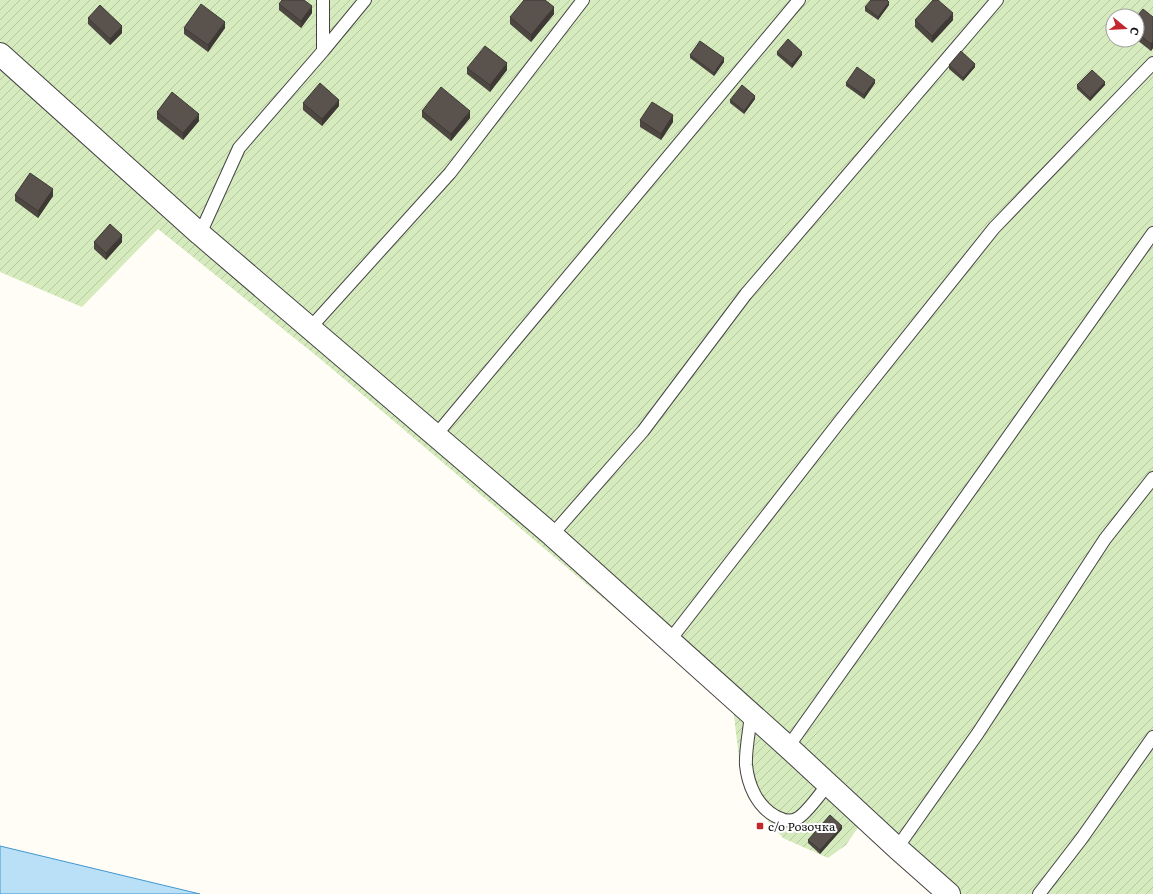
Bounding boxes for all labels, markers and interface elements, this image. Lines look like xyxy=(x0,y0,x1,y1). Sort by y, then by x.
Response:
north arrow xyxy=(1105,8,1145,48)
text: С xyxy=(1127,25,1144,38)
place label: с/о Розочка xyxy=(768,817,836,835)
marker: с/о Розочка xyxy=(755,821,765,831)

